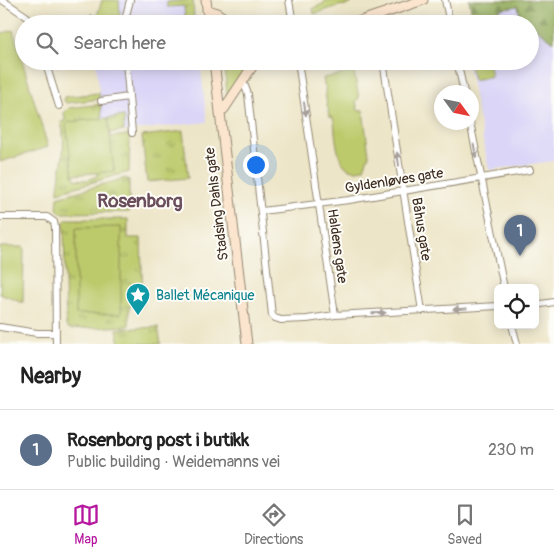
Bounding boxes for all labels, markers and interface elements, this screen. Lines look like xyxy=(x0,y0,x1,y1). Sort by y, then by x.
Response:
search box xyxy=(15,15,539,70)
icon: search xyxy=(33,29,61,57)
text: Search here xyxy=(73,31,166,55)
north arrow xyxy=(434,85,479,130)
one-way arrow xyxy=(302,102,310,118)
one-way arrow xyxy=(472,143,480,159)
street label: Stadsing Dahls gate xyxy=(201,146,232,262)
one-way arrow xyxy=(394,151,402,167)
your location xyxy=(243,152,269,178)
street label: Gyldenløves gate xyxy=(344,164,444,197)
district label: Rosenborg xyxy=(97,189,183,213)
street label: Båhus gate xyxy=(408,196,435,262)
street label: Haldens gate xyxy=(324,208,351,284)
pin: 1 xyxy=(504,215,536,256)
place icon: Ballet Mécanique xyxy=(125,282,151,316)
map controls xyxy=(494,284,539,329)
button: locate xyxy=(494,284,539,329)
place label: Ballet Mécanique xyxy=(156,287,254,304)
one-way arrow xyxy=(452,305,468,313)
one-way arrow xyxy=(371,309,387,317)
text: Nearby xyxy=(20,363,81,390)
text: Rosenborg post i butikk xyxy=(67,428,249,452)
text: 1 xyxy=(33,440,39,460)
text: 230 m xyxy=(488,440,534,460)
text: Public building · Weidemanns vei xyxy=(67,452,280,472)
tab: Map xyxy=(72,501,100,548)
tab: Directions xyxy=(244,501,303,548)
tab: Saved xyxy=(447,501,482,548)

